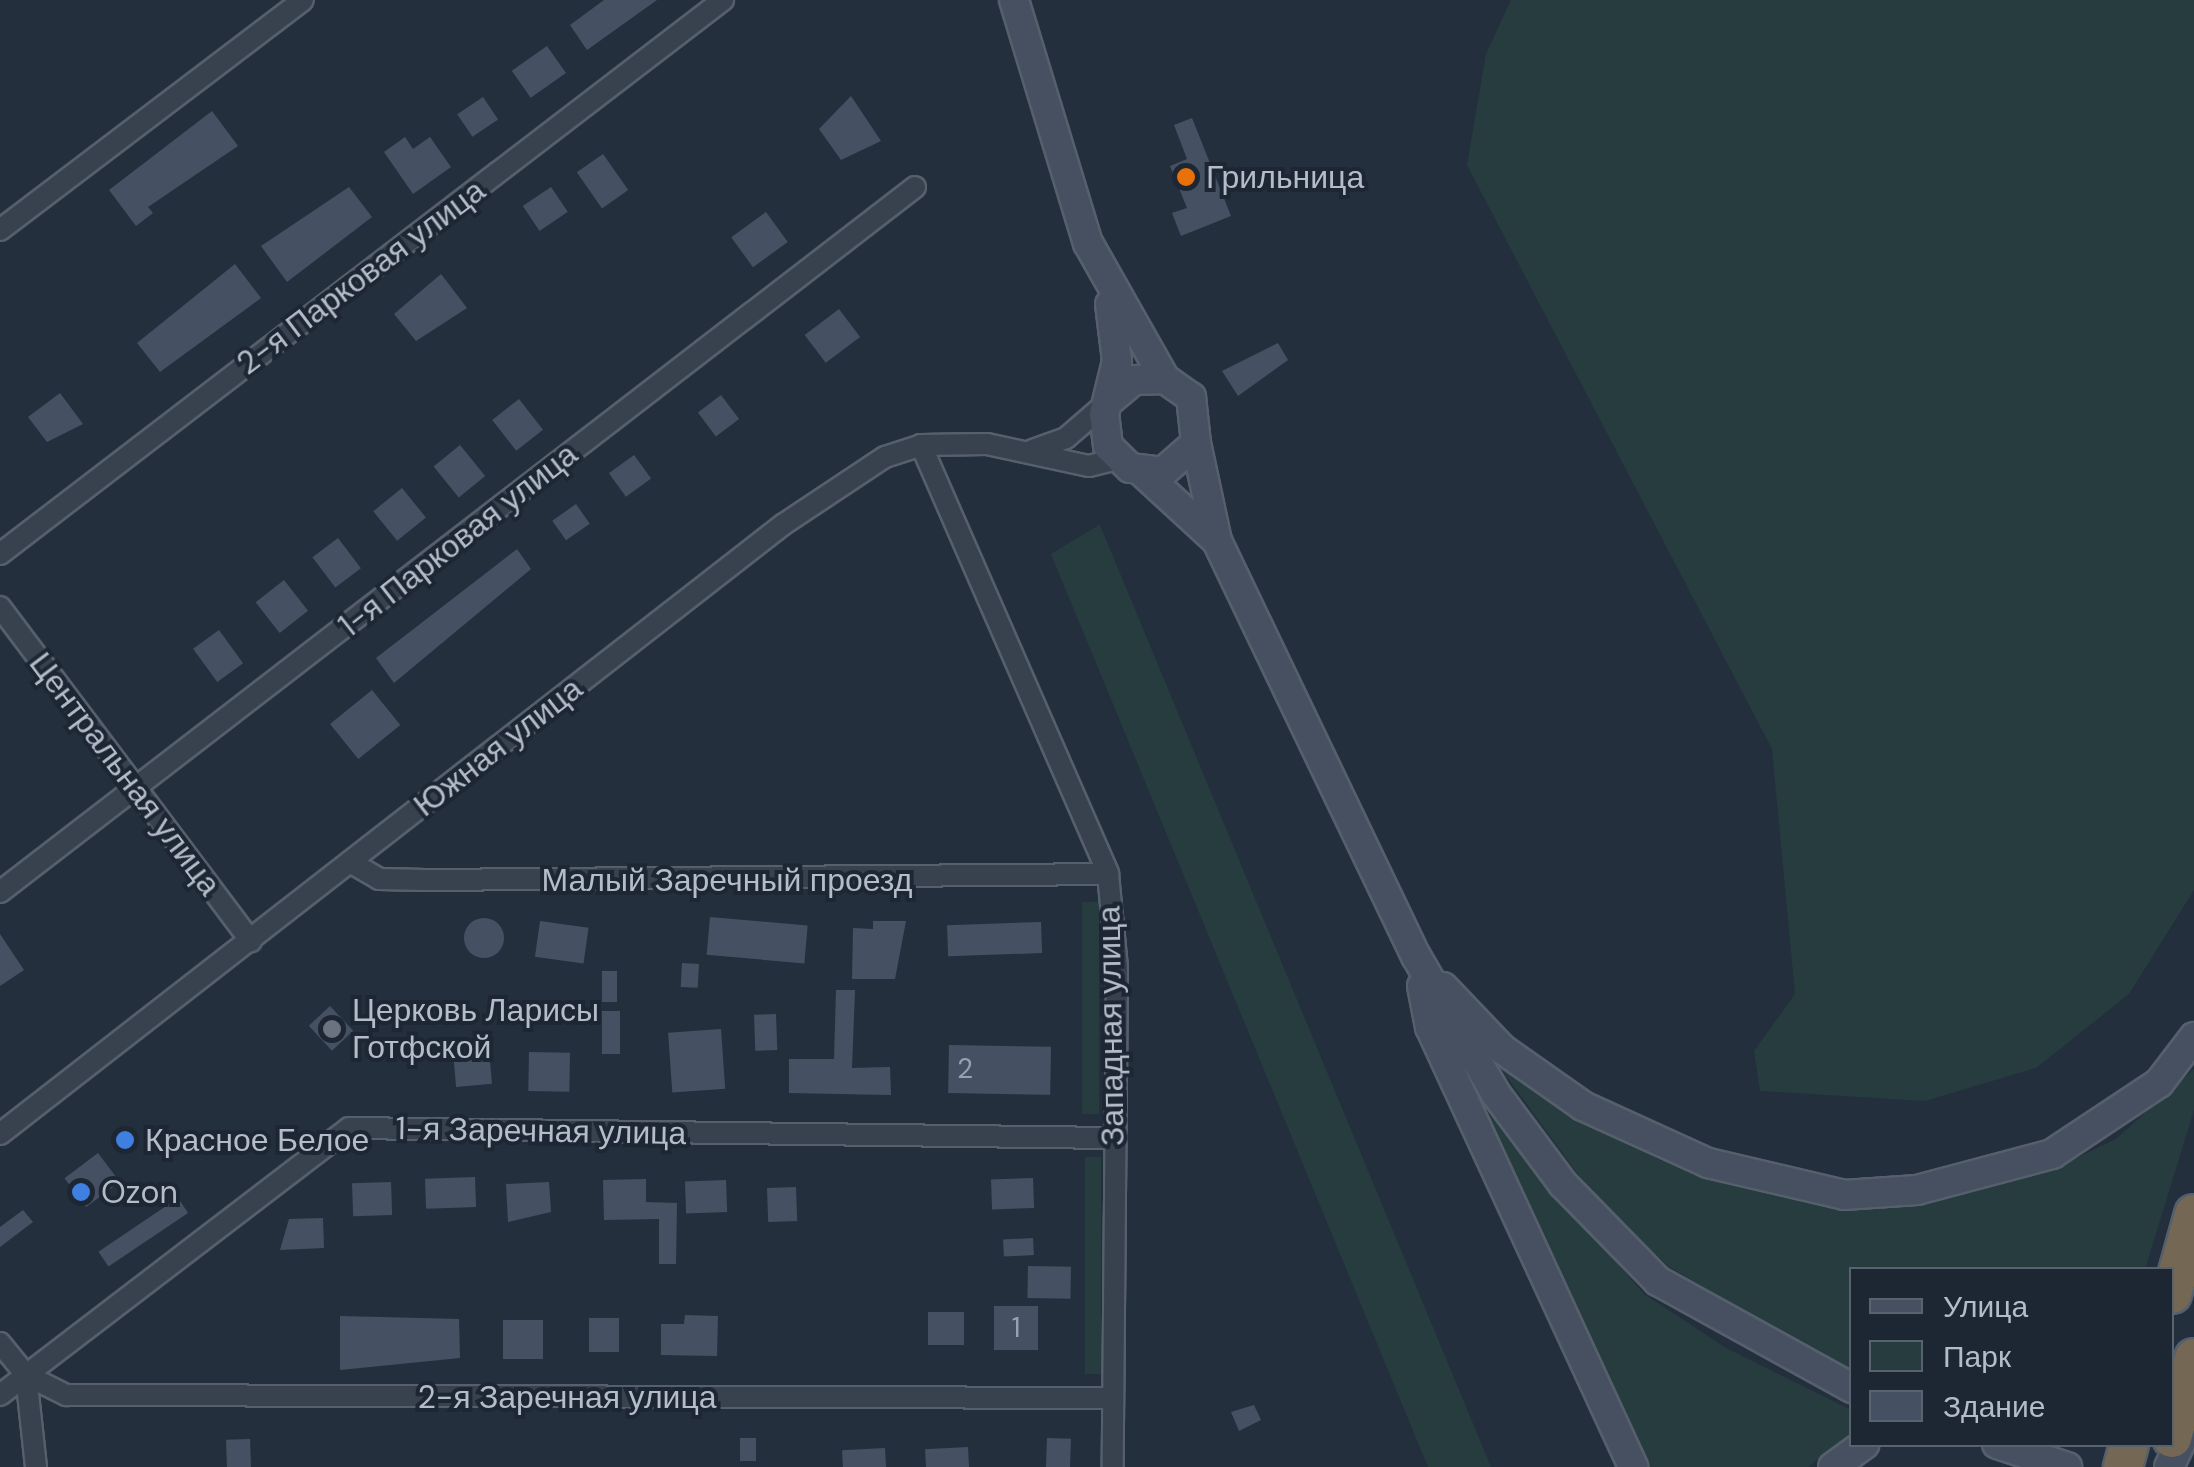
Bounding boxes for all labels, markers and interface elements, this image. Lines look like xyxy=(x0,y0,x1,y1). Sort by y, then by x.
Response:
place label: Грильница xyxy=(1206,158,1364,196)
marker: Грильница xyxy=(1175,166,1197,188)
street label: 2-я Парковая улица xyxy=(229,171,493,383)
street label: 1-я Парковая улица xyxy=(331,435,585,645)
street label: Центральная улица xyxy=(21,645,229,903)
street label: Южная улица xyxy=(406,669,590,825)
street label: Малый Заречный проезд xyxy=(542,861,912,899)
street label: Западная улица xyxy=(1090,906,1132,1146)
place label: Церковь Ларисы Готфской xyxy=(352,992,599,1067)
marker: Церковь Ларисы Готфской xyxy=(321,1018,343,1040)
house number: 2 xyxy=(957,1052,973,1086)
street label: 1-я Заречная улица xyxy=(395,1109,687,1153)
place label: Красное Белое xyxy=(145,1121,369,1159)
marker: Красное Белое xyxy=(114,1129,136,1151)
place label: Ozon xyxy=(101,1173,178,1211)
marker: Ozon xyxy=(70,1181,92,1203)
legend xyxy=(1849,1267,2174,1447)
text: Улица xyxy=(1943,1287,2028,1326)
house number: 1 xyxy=(1012,1311,1020,1345)
text: Парк xyxy=(1943,1337,2011,1376)
street label: 2-я Заречная улица xyxy=(417,1378,717,1416)
text: Здание xyxy=(1943,1387,2045,1426)

